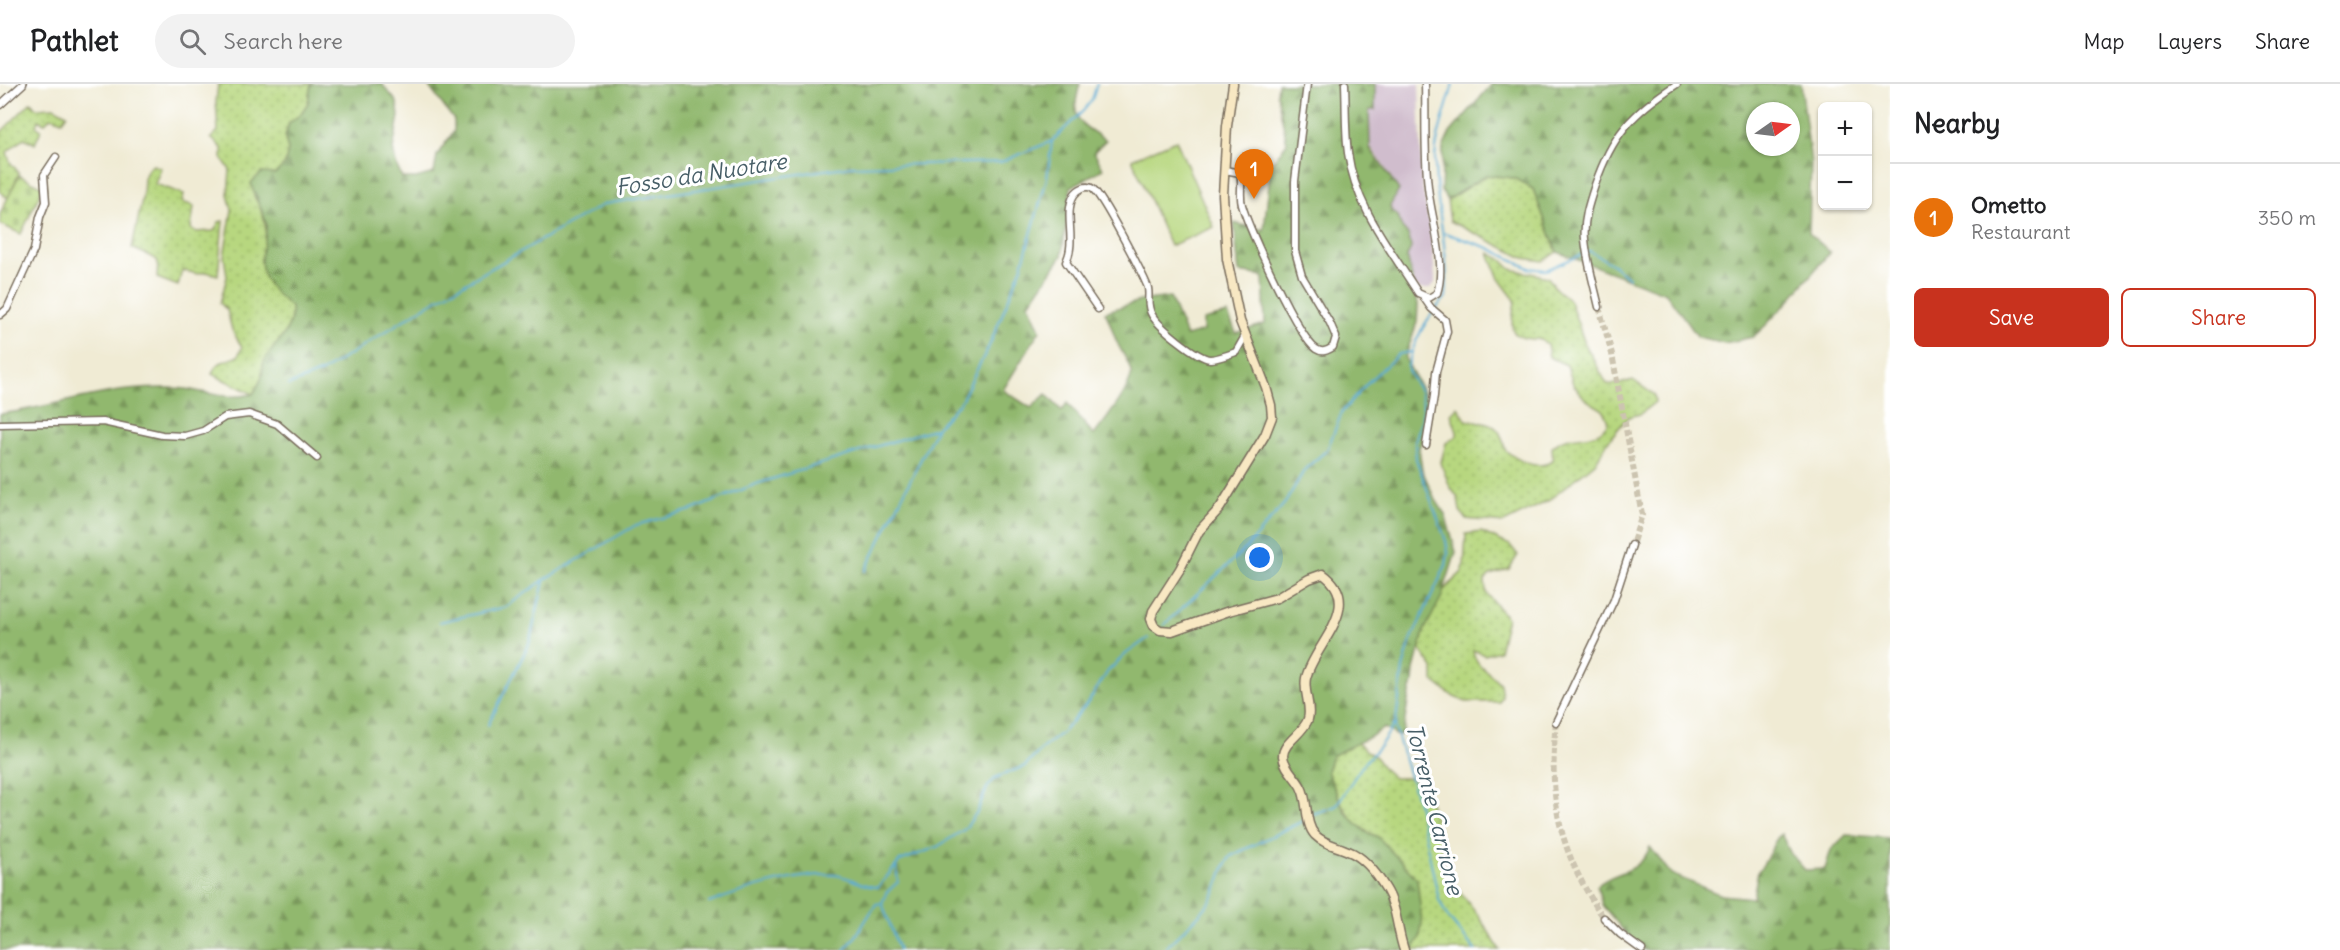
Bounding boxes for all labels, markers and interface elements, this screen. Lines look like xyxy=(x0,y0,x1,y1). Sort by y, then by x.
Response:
search box xyxy=(155,14,575,68)
text: Pathlet xyxy=(30,23,119,59)
icon: search xyxy=(176,25,209,58)
text: Search here xyxy=(224,27,343,55)
text: Map xyxy=(2084,28,2124,55)
text: Layers xyxy=(2157,28,2222,55)
text: Share xyxy=(2255,28,2310,55)
north arrow xyxy=(1746,102,1800,156)
map controls xyxy=(1818,102,1872,210)
button: + xyxy=(1818,102,1872,156)
text: Nearby xyxy=(1914,107,2000,140)
water label: Fosso da Nuotare xyxy=(614,146,790,201)
pin: 1 xyxy=(1234,150,1274,199)
button: − xyxy=(1818,156,1872,210)
text: Ometto xyxy=(1971,191,2046,219)
text: 1 xyxy=(1930,205,1937,230)
text: 350 m xyxy=(2258,205,2316,230)
text: Restaurant xyxy=(1971,219,2070,244)
button: Save xyxy=(1914,288,2109,347)
button: Share xyxy=(2121,288,2316,347)
your location xyxy=(1245,543,1274,572)
water label: Torrente Carrione xyxy=(1400,721,1470,899)

